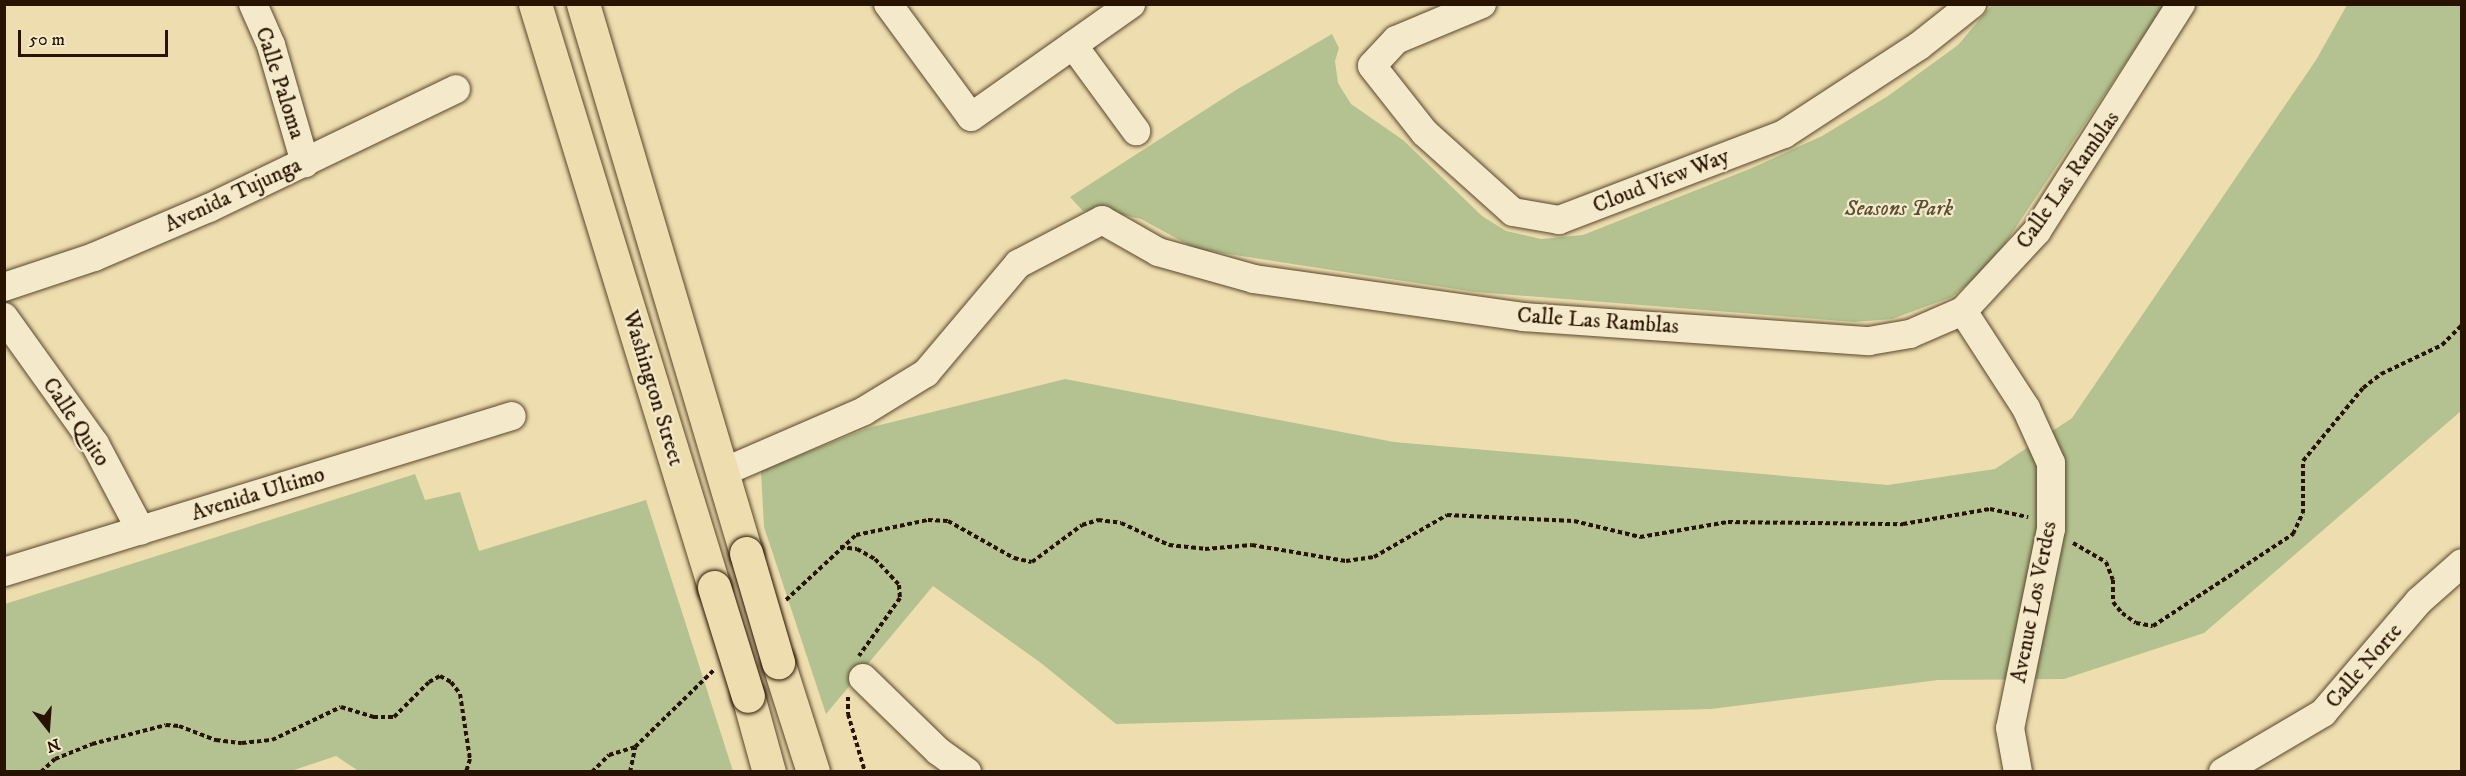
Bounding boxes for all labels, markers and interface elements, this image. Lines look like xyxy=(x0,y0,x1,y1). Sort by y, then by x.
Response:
scale bar xyxy=(21,18,171,56)
street label: Calle Paloma xyxy=(249,24,311,142)
text: 50 m xyxy=(29,29,65,51)
street label: Calle Las Ramblas xyxy=(2011,106,2125,254)
street label: Cloud View Way xyxy=(1589,143,1733,219)
street label: Avenida Tujunga xyxy=(161,152,305,238)
park label: Seasons Park xyxy=(1845,196,1953,222)
street label: Calle Las Ramblas xyxy=(1516,302,1680,340)
street label: Washington Street xyxy=(617,307,689,469)
street label: Calle Quito xyxy=(37,373,115,471)
street label: Avenida Ultimo xyxy=(188,461,328,527)
street label: Avenue Los Verdes xyxy=(2005,519,2063,685)
street label: Calle Norte xyxy=(2320,618,2408,714)
north arrow xyxy=(18,698,78,758)
text: N xyxy=(44,734,62,757)

